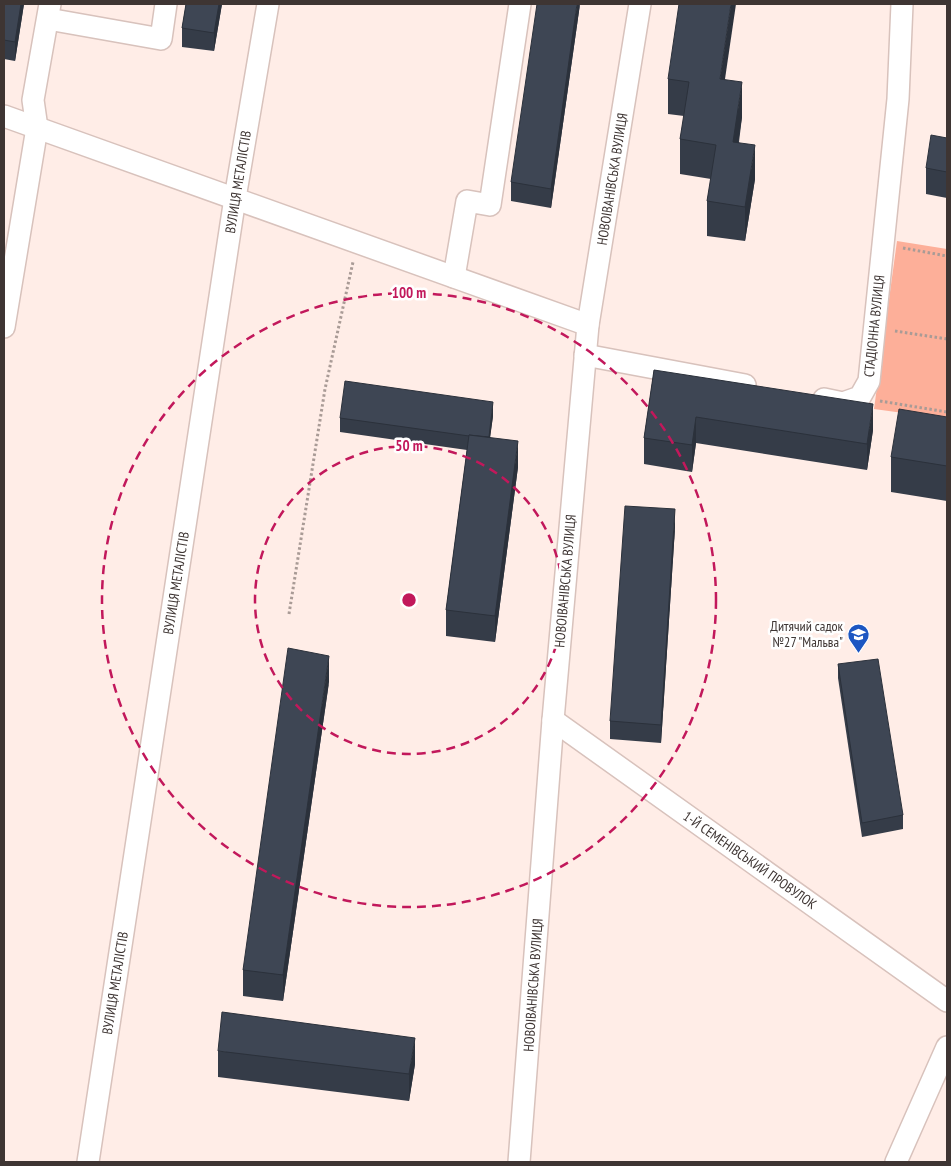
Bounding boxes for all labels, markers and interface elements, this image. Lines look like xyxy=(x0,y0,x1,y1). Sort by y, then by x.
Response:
street label: НОВОІВАНІВСЬКА ВУЛИЦЯ xyxy=(593,112,631,246)
street label: ВУЛИЦЯ МЕТАЛІСТІВ xyxy=(221,129,255,235)
street label: СТАДІОННА ВУЛИЦЯ xyxy=(860,274,888,378)
text: 100 m xyxy=(392,283,426,302)
text: 50 m xyxy=(395,436,423,455)
street label: НОВОІВАНІВСЬКА ВУЛИЦЯ xyxy=(550,514,580,648)
street label: ВУЛИЦЯ МЕТАЛІСТІВ xyxy=(159,530,193,636)
centre of rings xyxy=(400,591,418,609)
place label: Дитячий садок №27 "Мальва" xyxy=(770,617,844,651)
school or university icon: Дитячий садок №27 "Мальва" xyxy=(847,622,871,653)
street label: 1-Й СЕМЕНІВСЬКИЙ ПРОВУЛОК xyxy=(680,807,820,913)
street label: НОВОІВАНІВСЬКА ВУЛИЦЯ xyxy=(519,918,547,1052)
street label: ВУЛИЦЯ МЕТАЛІСТІВ xyxy=(98,930,132,1036)

